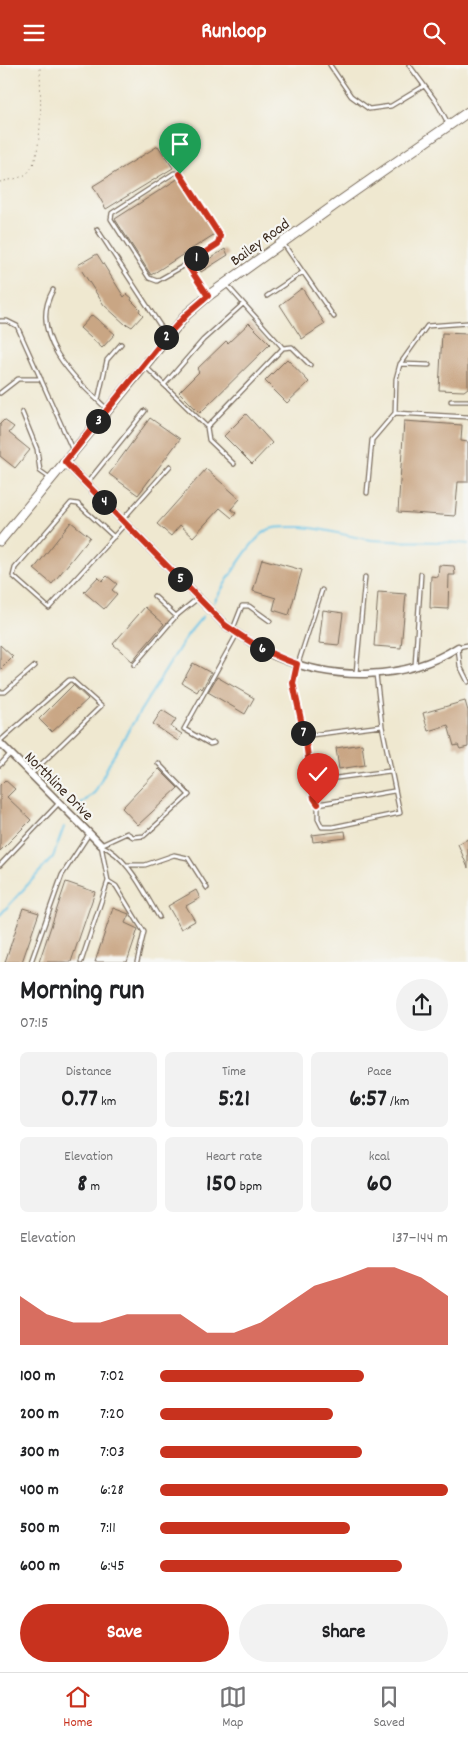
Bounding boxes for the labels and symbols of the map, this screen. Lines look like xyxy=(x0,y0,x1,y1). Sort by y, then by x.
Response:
pin xyxy=(159,123,201,174)
street label: Bailey Road xyxy=(226,213,295,273)
pin: 1 xyxy=(184,245,208,271)
pin: 2 xyxy=(154,325,178,349)
pin: 3 xyxy=(86,409,110,433)
pin: 4 xyxy=(92,489,116,515)
pin: 5 xyxy=(168,567,192,591)
pin: 6 xyxy=(250,637,274,661)
pin: 7 xyxy=(290,721,316,745)
street label: Northline Drive xyxy=(18,747,98,827)
pin xyxy=(297,753,339,804)

